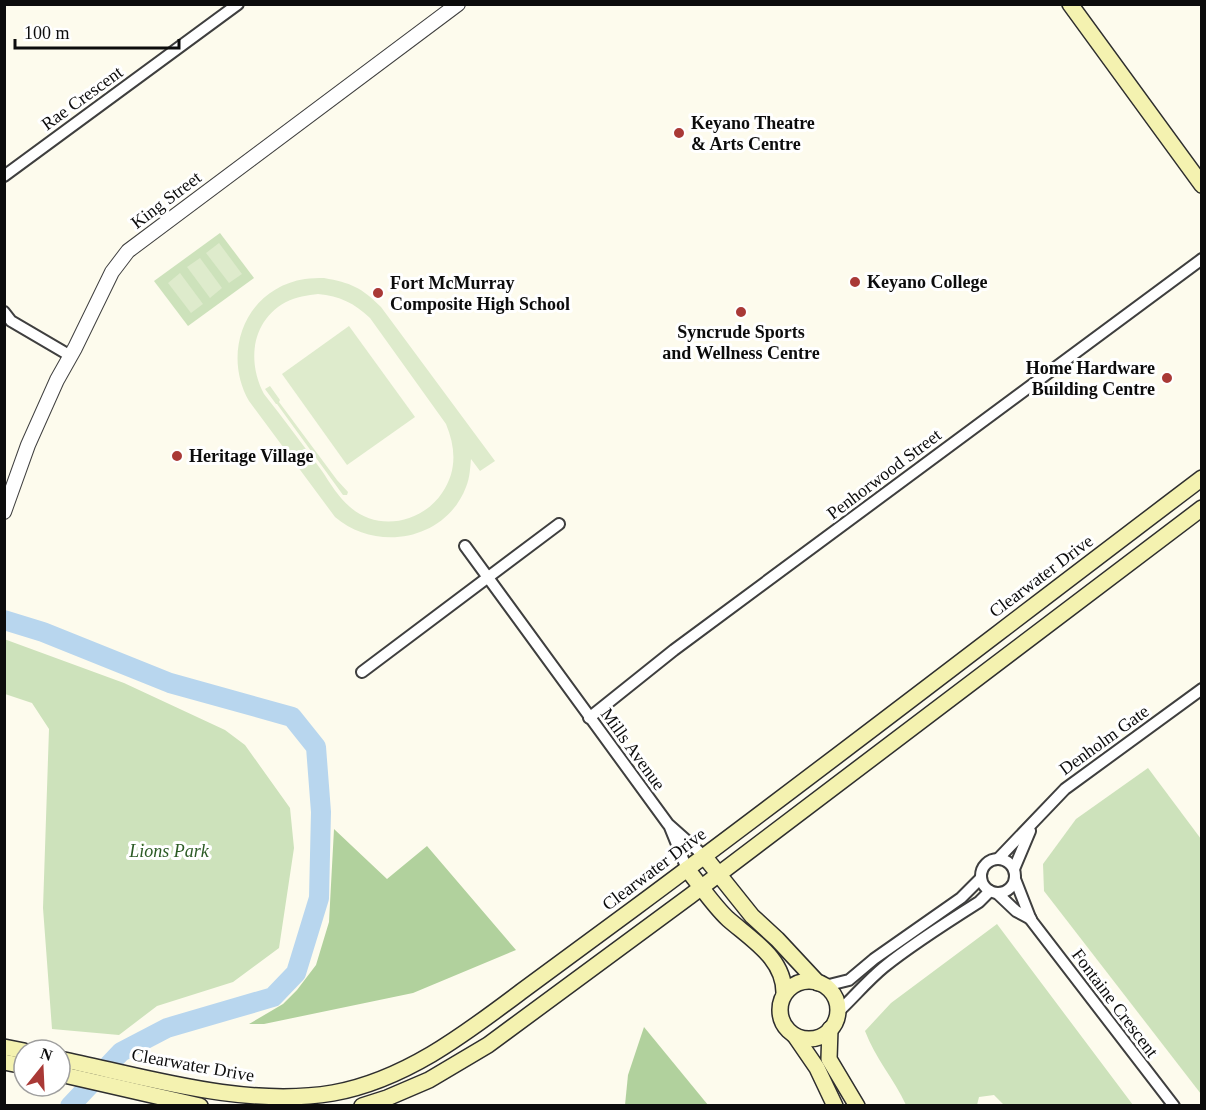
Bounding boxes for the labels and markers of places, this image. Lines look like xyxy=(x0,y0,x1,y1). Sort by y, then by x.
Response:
place label: Keyano Theatre & Arts Centre xyxy=(691,113,815,154)
marker: Keyano Theatre & Arts Centre xyxy=(672,126,686,140)
place label: Keyano College xyxy=(867,272,987,292)
place label: Fort McMurray Composite High School xyxy=(390,273,570,314)
marker: Keyano College xyxy=(848,275,862,289)
marker: Fort McMurray Composite High School xyxy=(371,286,385,300)
marker: Syncrude Sports and Wellness Centre xyxy=(734,305,748,319)
place label: Syncrude Sports and Wellness Centre xyxy=(662,322,820,363)
place label: Home Hardware Building Centre xyxy=(1026,358,1155,399)
marker: Home Hardware Building Centre xyxy=(1160,371,1174,385)
place label: Heritage Village xyxy=(189,446,313,466)
marker: Heritage Village xyxy=(170,449,184,463)

